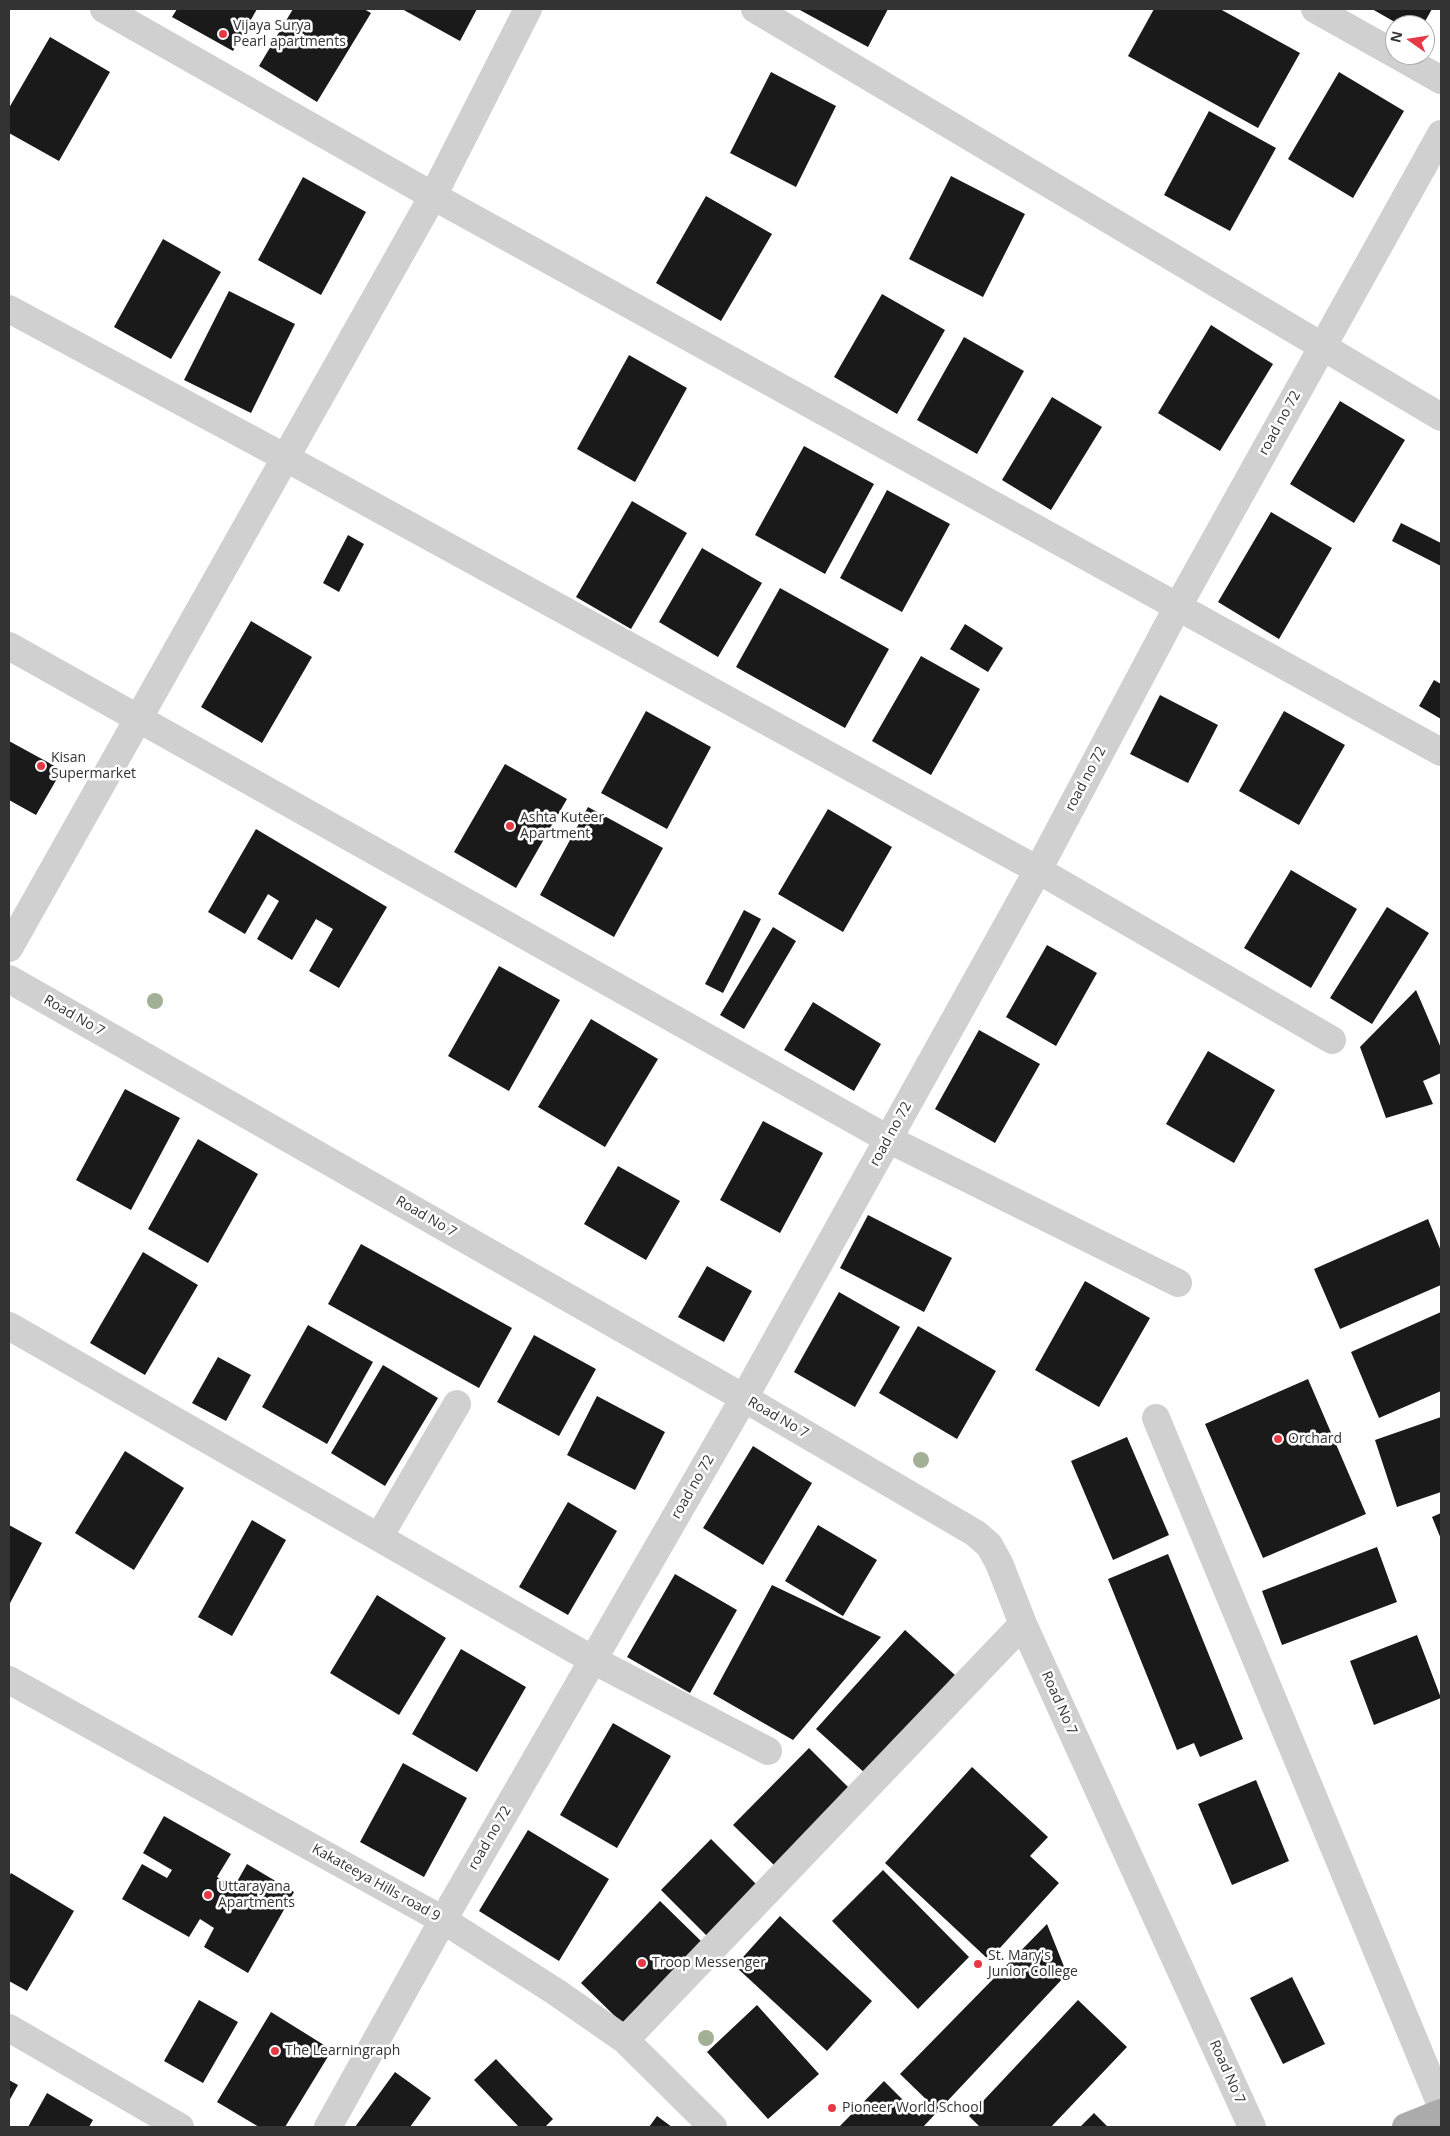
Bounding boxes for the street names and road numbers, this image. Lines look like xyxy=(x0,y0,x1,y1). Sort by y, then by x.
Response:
street label: road no 72 xyxy=(1255,388,1305,458)
street label: road no 72 xyxy=(1062,744,1110,814)
street label: Road No 7 xyxy=(41,992,107,1040)
street label: road no 72 xyxy=(866,1099,916,1169)
street label: Road No 7 xyxy=(393,1193,459,1241)
street label: Road No 7 xyxy=(745,1394,811,1442)
street label: road no 72 xyxy=(668,1452,718,1522)
street label: Road No 7 xyxy=(1038,1669,1080,1737)
street label: road no 72 xyxy=(465,1803,515,1873)
street label: Kakateeya Hills road 9 xyxy=(309,1841,443,1925)
street label: Road No 7 xyxy=(1206,2038,1248,2106)

